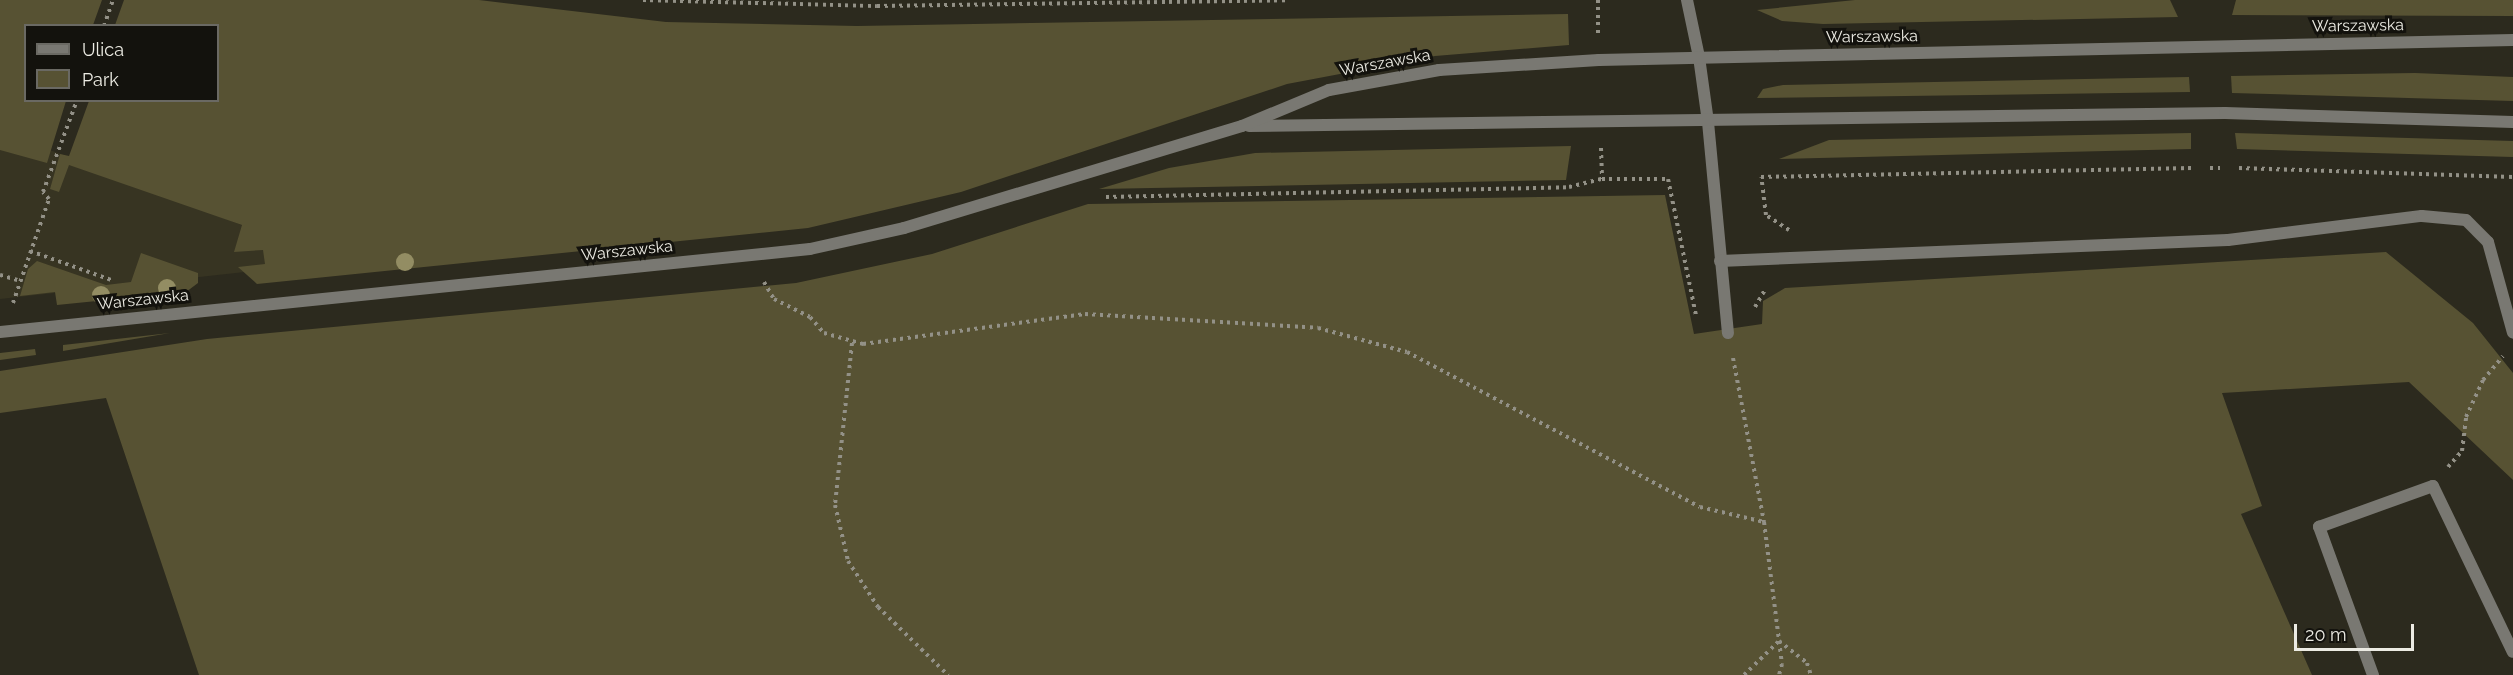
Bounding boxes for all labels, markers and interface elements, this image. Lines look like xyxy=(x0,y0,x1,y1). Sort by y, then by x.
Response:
street label: Warszawska xyxy=(2312,16,2404,36)
legend xyxy=(24,24,219,102)
street label: Warszawska xyxy=(1826,27,1918,47)
text: Ulica xyxy=(82,39,124,60)
street label: Warszawska xyxy=(1338,46,1432,80)
text: Park xyxy=(82,69,119,90)
street label: Warszawska xyxy=(580,237,674,265)
street label: Warszawska xyxy=(96,286,190,314)
scale bar xyxy=(2297,612,2417,650)
text: 20 m xyxy=(2305,624,2347,645)

